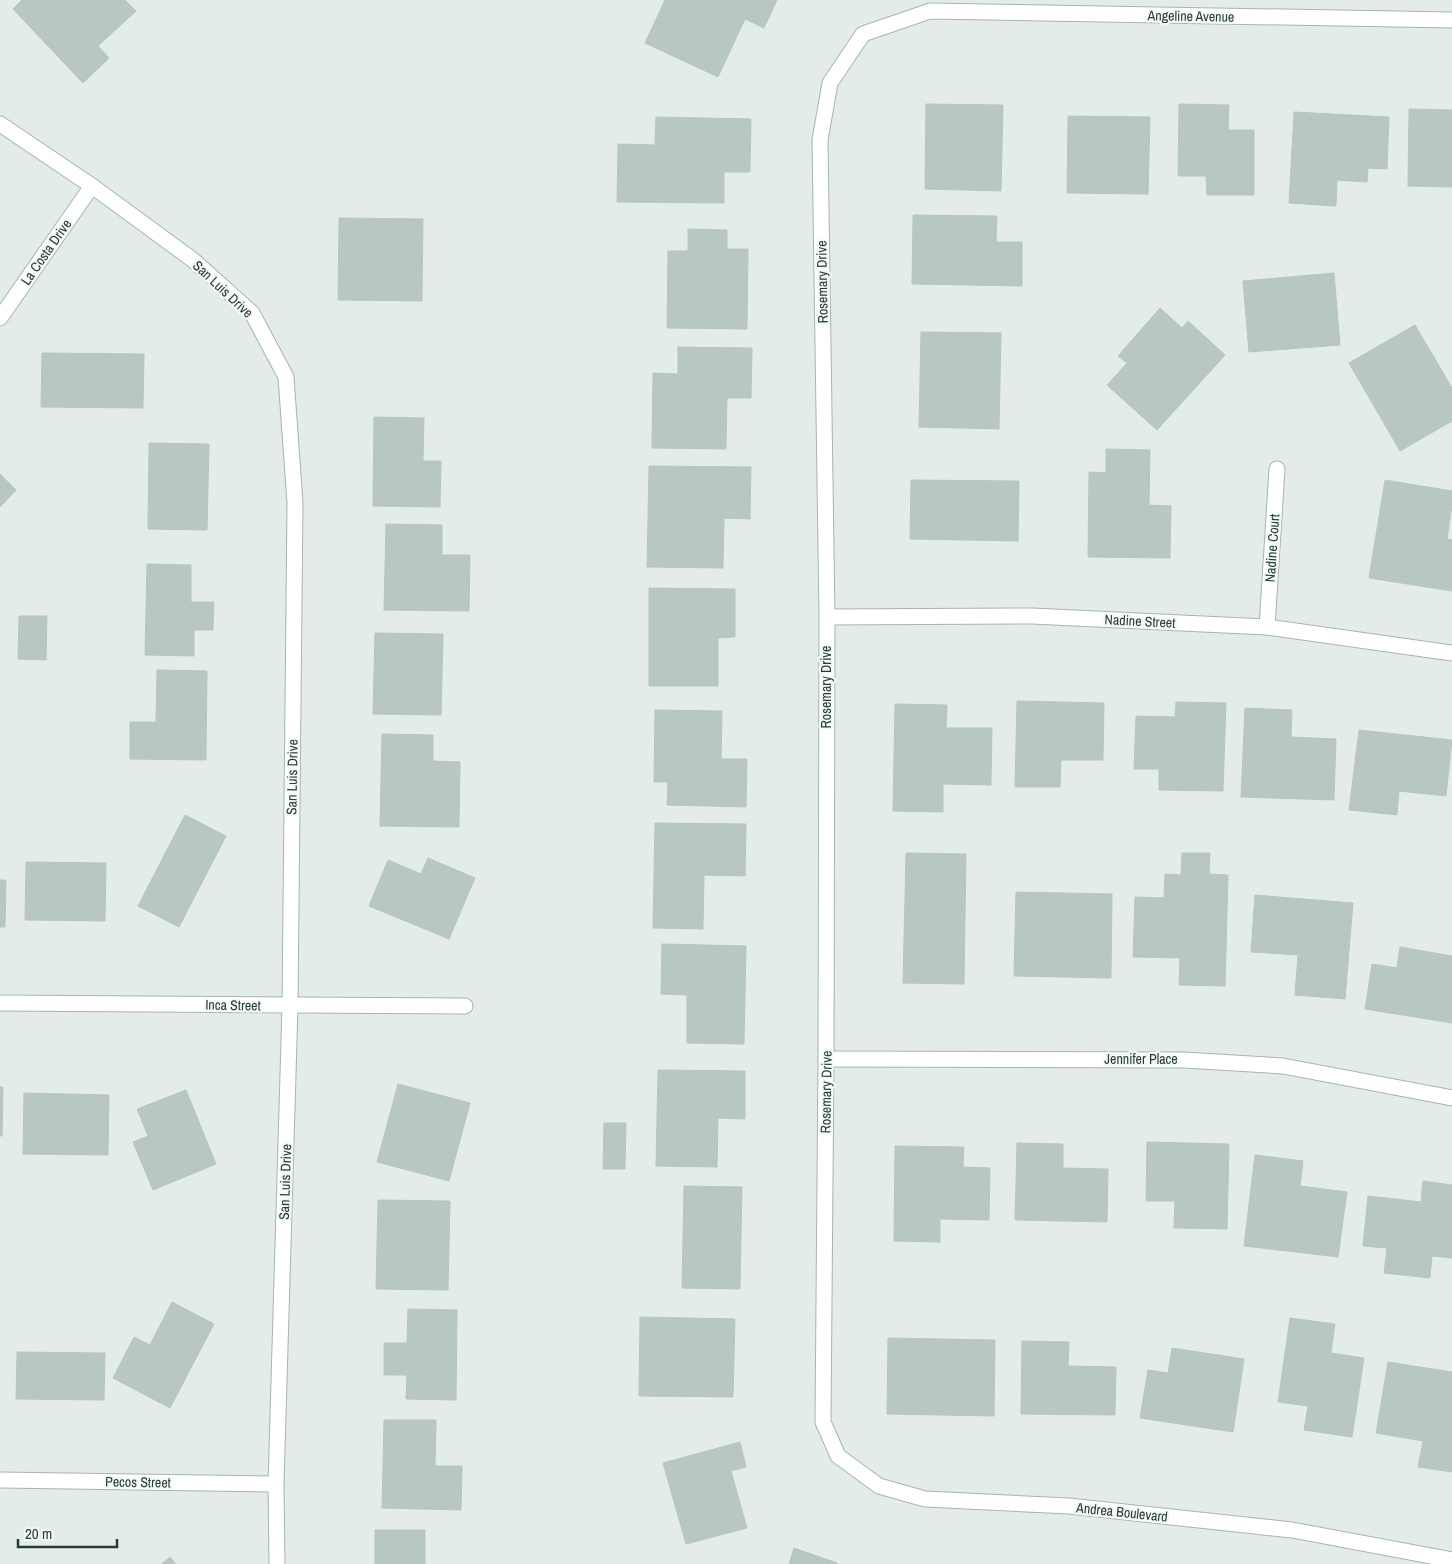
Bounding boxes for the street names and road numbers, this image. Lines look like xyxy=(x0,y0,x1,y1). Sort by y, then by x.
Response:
street label: Angeline Avenue xyxy=(1147,6,1234,26)
street label: La Costa Drive xyxy=(17,215,75,289)
street label: Rosemary Drive xyxy=(812,240,832,324)
street label: San Luis Drive xyxy=(189,257,257,321)
street label: Nadine Court xyxy=(1261,513,1283,583)
street label: Nadine Street xyxy=(1104,610,1176,632)
street label: Rosemary Drive xyxy=(817,646,835,728)
street label: San Luis Drive xyxy=(282,739,302,815)
street label: Inca Street xyxy=(205,996,261,1014)
street label: Rosemary Drive xyxy=(816,1050,836,1134)
street label: Jennifer Place xyxy=(1104,1050,1178,1068)
street label: San Luis Drive xyxy=(275,1144,295,1220)
street label: Pecos Street xyxy=(105,1472,171,1492)
street label: Andrea Boulevard xyxy=(1074,1498,1169,1526)

